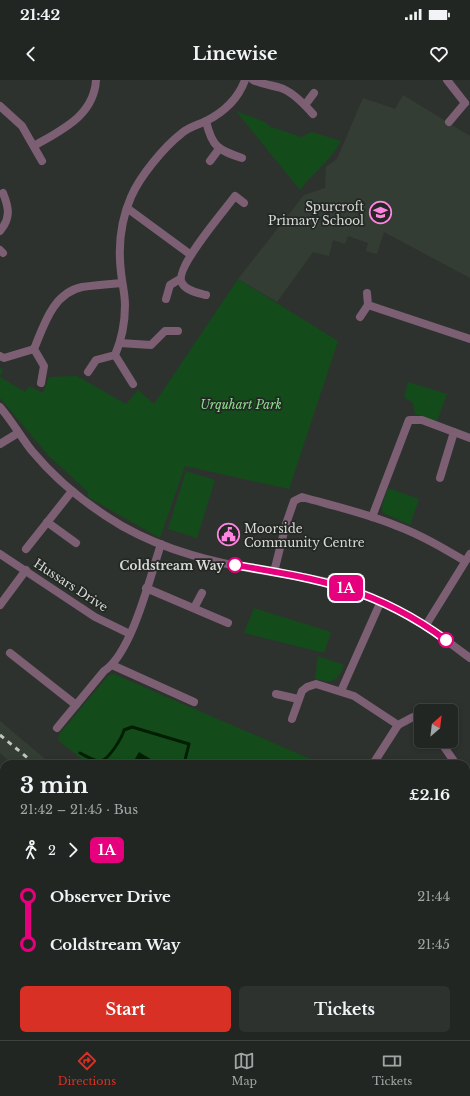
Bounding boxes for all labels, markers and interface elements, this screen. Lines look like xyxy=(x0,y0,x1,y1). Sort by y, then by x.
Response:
text: 21:42 xyxy=(20,5,60,24)
icon: back xyxy=(20,43,42,65)
text: Linewise xyxy=(193,43,277,65)
icon: heart xyxy=(428,43,450,65)
place label: Spurcroft Primary School xyxy=(268,199,364,228)
school or university icon: Spurcroft Primary School xyxy=(367,200,393,226)
park label: Urquhart Park xyxy=(200,397,282,412)
place label: Moorside Community Centre xyxy=(244,521,365,550)
public building icon: Moorside Community Centre xyxy=(215,522,241,548)
street label: Hussars Drive xyxy=(31,555,111,615)
marker: Coldstream Way xyxy=(227,557,243,573)
place label: Coldstream Way xyxy=(120,558,224,573)
line badge: 1A xyxy=(328,575,364,601)
text: 1A xyxy=(337,579,355,597)
unlabelled marker xyxy=(438,632,454,648)
north arrow xyxy=(414,704,458,748)
map controls xyxy=(414,704,458,748)
text: 3 min xyxy=(20,772,88,799)
text: £2.16 xyxy=(409,785,450,804)
text: 21:42 – 21:45 · Bus xyxy=(20,801,138,818)
icon: walk xyxy=(20,839,42,861)
icon: forward xyxy=(62,839,84,861)
text: 1A xyxy=(98,841,116,859)
text: 2 xyxy=(48,842,56,859)
text: Observer Drive xyxy=(50,887,171,906)
text: 21:44 xyxy=(417,888,450,905)
text: Coldstream Way xyxy=(50,935,181,954)
text: 21:45 xyxy=(417,936,450,953)
button: Start xyxy=(20,986,231,1032)
button: Tickets xyxy=(239,986,450,1032)
tab: Directions xyxy=(58,1050,116,1088)
tab: Map xyxy=(231,1050,257,1088)
tab: Tickets xyxy=(372,1050,412,1088)

